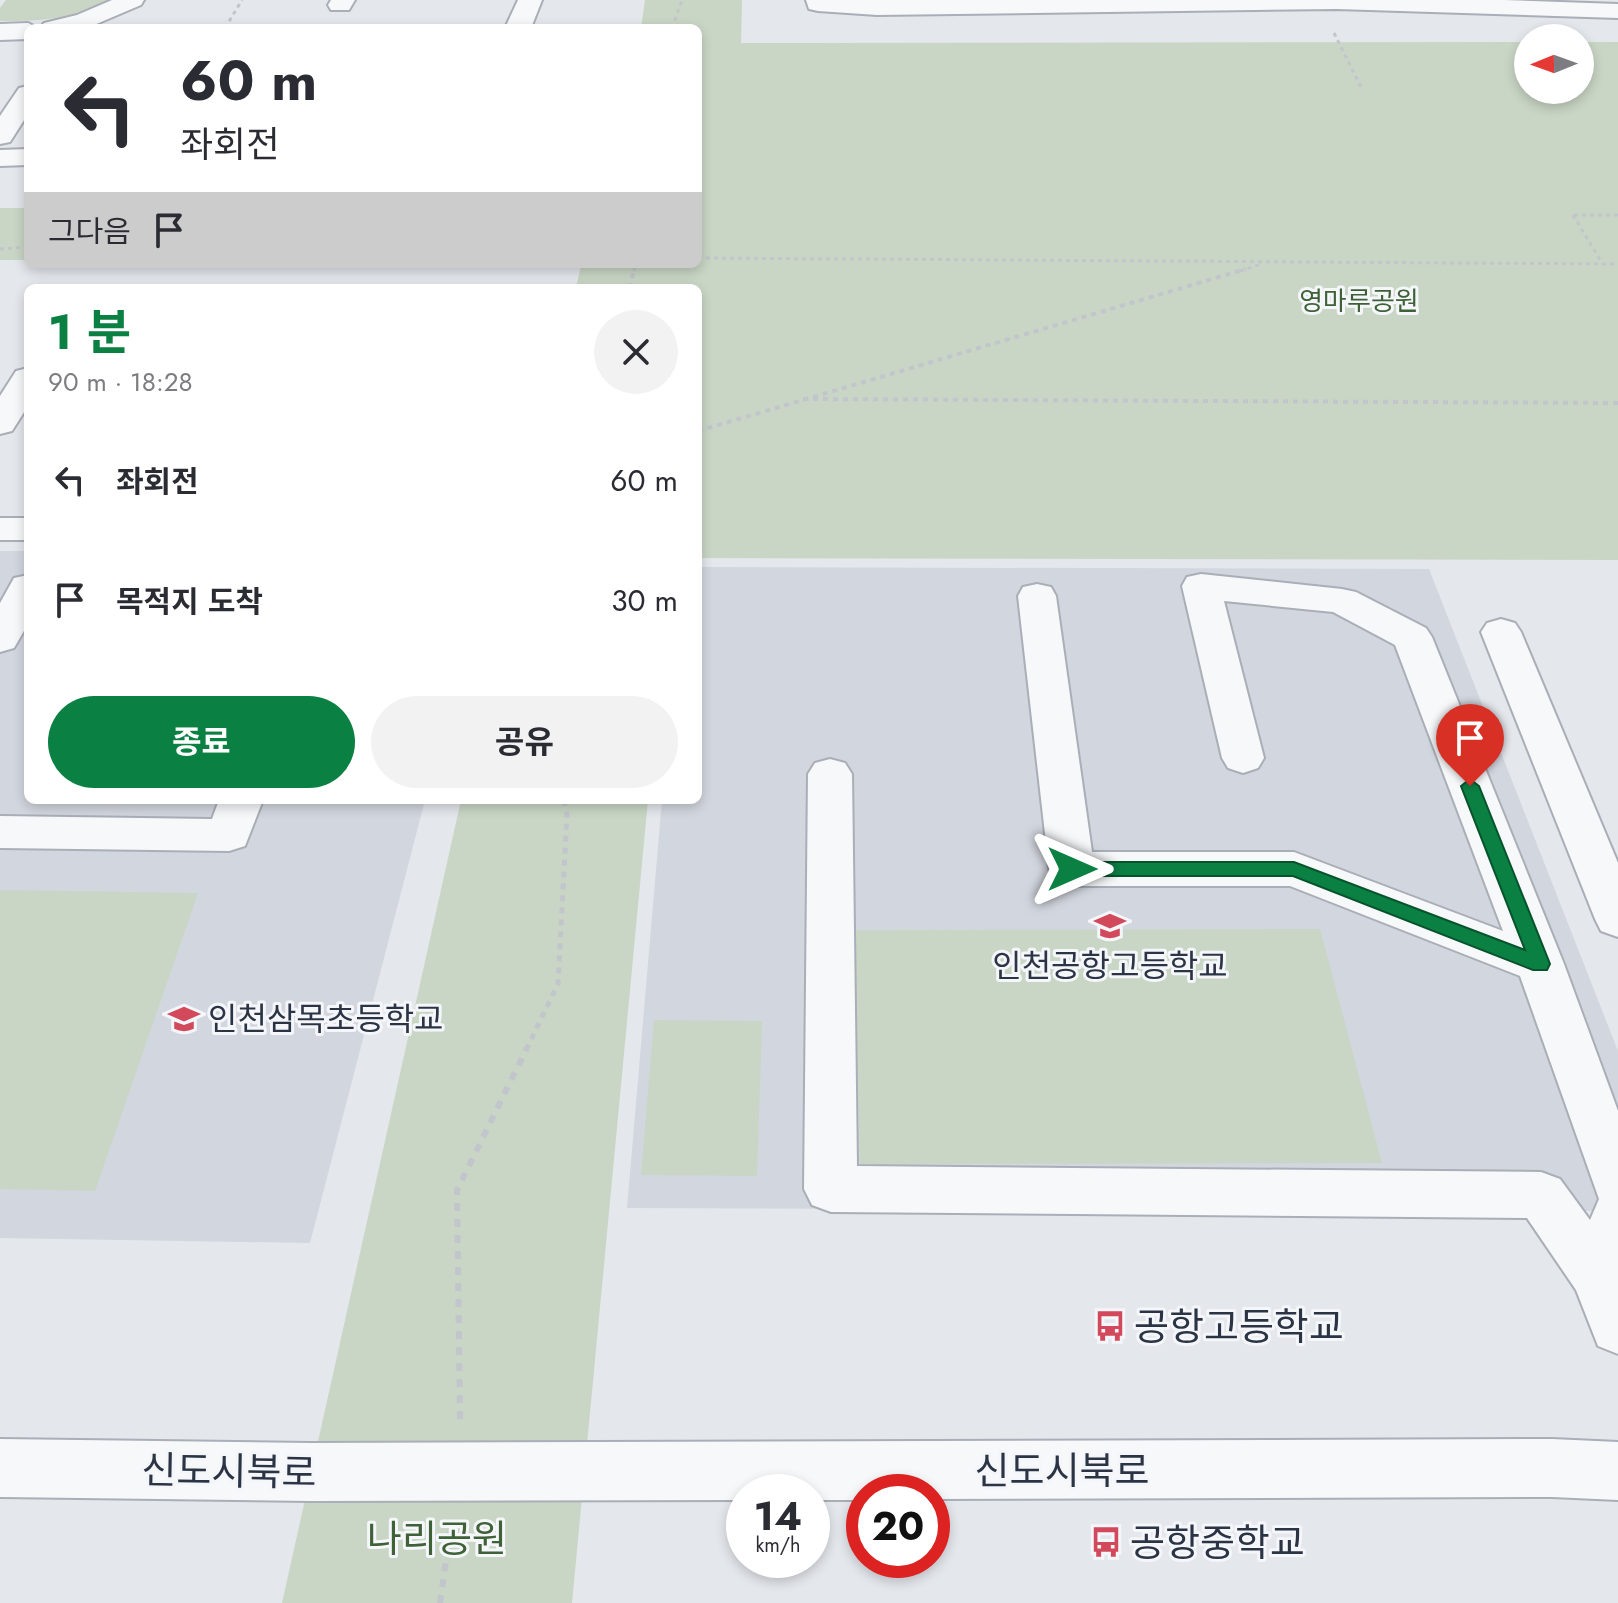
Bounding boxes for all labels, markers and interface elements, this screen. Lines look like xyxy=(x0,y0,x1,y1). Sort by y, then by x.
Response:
north arrow xyxy=(1514,24,1594,104)
map controls xyxy=(1514,24,1594,104)
text: 60 m xyxy=(180,40,317,121)
icon: left xyxy=(48,56,152,160)
text: 좌회전 xyxy=(180,118,279,170)
icon: arrive xyxy=(147,208,191,252)
text: 그다음 xyxy=(48,210,131,253)
park label: 영마루공원 xyxy=(1299,282,1419,320)
text: 1 분 xyxy=(48,298,131,367)
button: close xyxy=(594,310,678,394)
text: 90 m · 18:28 xyxy=(48,363,193,401)
icon: left xyxy=(48,458,92,502)
text: 60 m xyxy=(610,459,678,502)
text: 좌회전 xyxy=(116,460,199,503)
icon: arrive xyxy=(48,578,92,622)
text: 30 m xyxy=(611,579,678,622)
text: 목적지 도착 xyxy=(116,580,263,623)
button: 종료 xyxy=(48,696,355,788)
button: 공유 xyxy=(371,696,678,788)
pin xyxy=(1436,704,1504,786)
icon: arrive xyxy=(1448,716,1492,760)
position arrow xyxy=(1030,827,1114,911)
school or university icon: 인천공항고등학교 xyxy=(1093,909,1127,943)
place label: 인천공항고등학교 xyxy=(992,943,1228,989)
place label: 인천삼목초등학교 xyxy=(208,996,444,1042)
school or university icon: 인천삼목초등학교 xyxy=(167,1002,201,1036)
place label: 공항고등학교 xyxy=(1134,1299,1344,1354)
bus stop icon: 공항고등학교 xyxy=(1093,1309,1127,1343)
street label: 신도시북로 xyxy=(141,1442,317,1500)
street label: 신도시북로 xyxy=(975,1443,1149,1498)
speed limit sign: 20 xyxy=(846,1474,950,1578)
text: 14 xyxy=(754,1487,802,1545)
park label: 나리공원 xyxy=(367,1511,507,1566)
place label: 공항중학교 xyxy=(1130,1515,1305,1570)
bus stop icon: 공항중학교 xyxy=(1089,1525,1123,1559)
text: km/h xyxy=(755,1531,801,1560)

